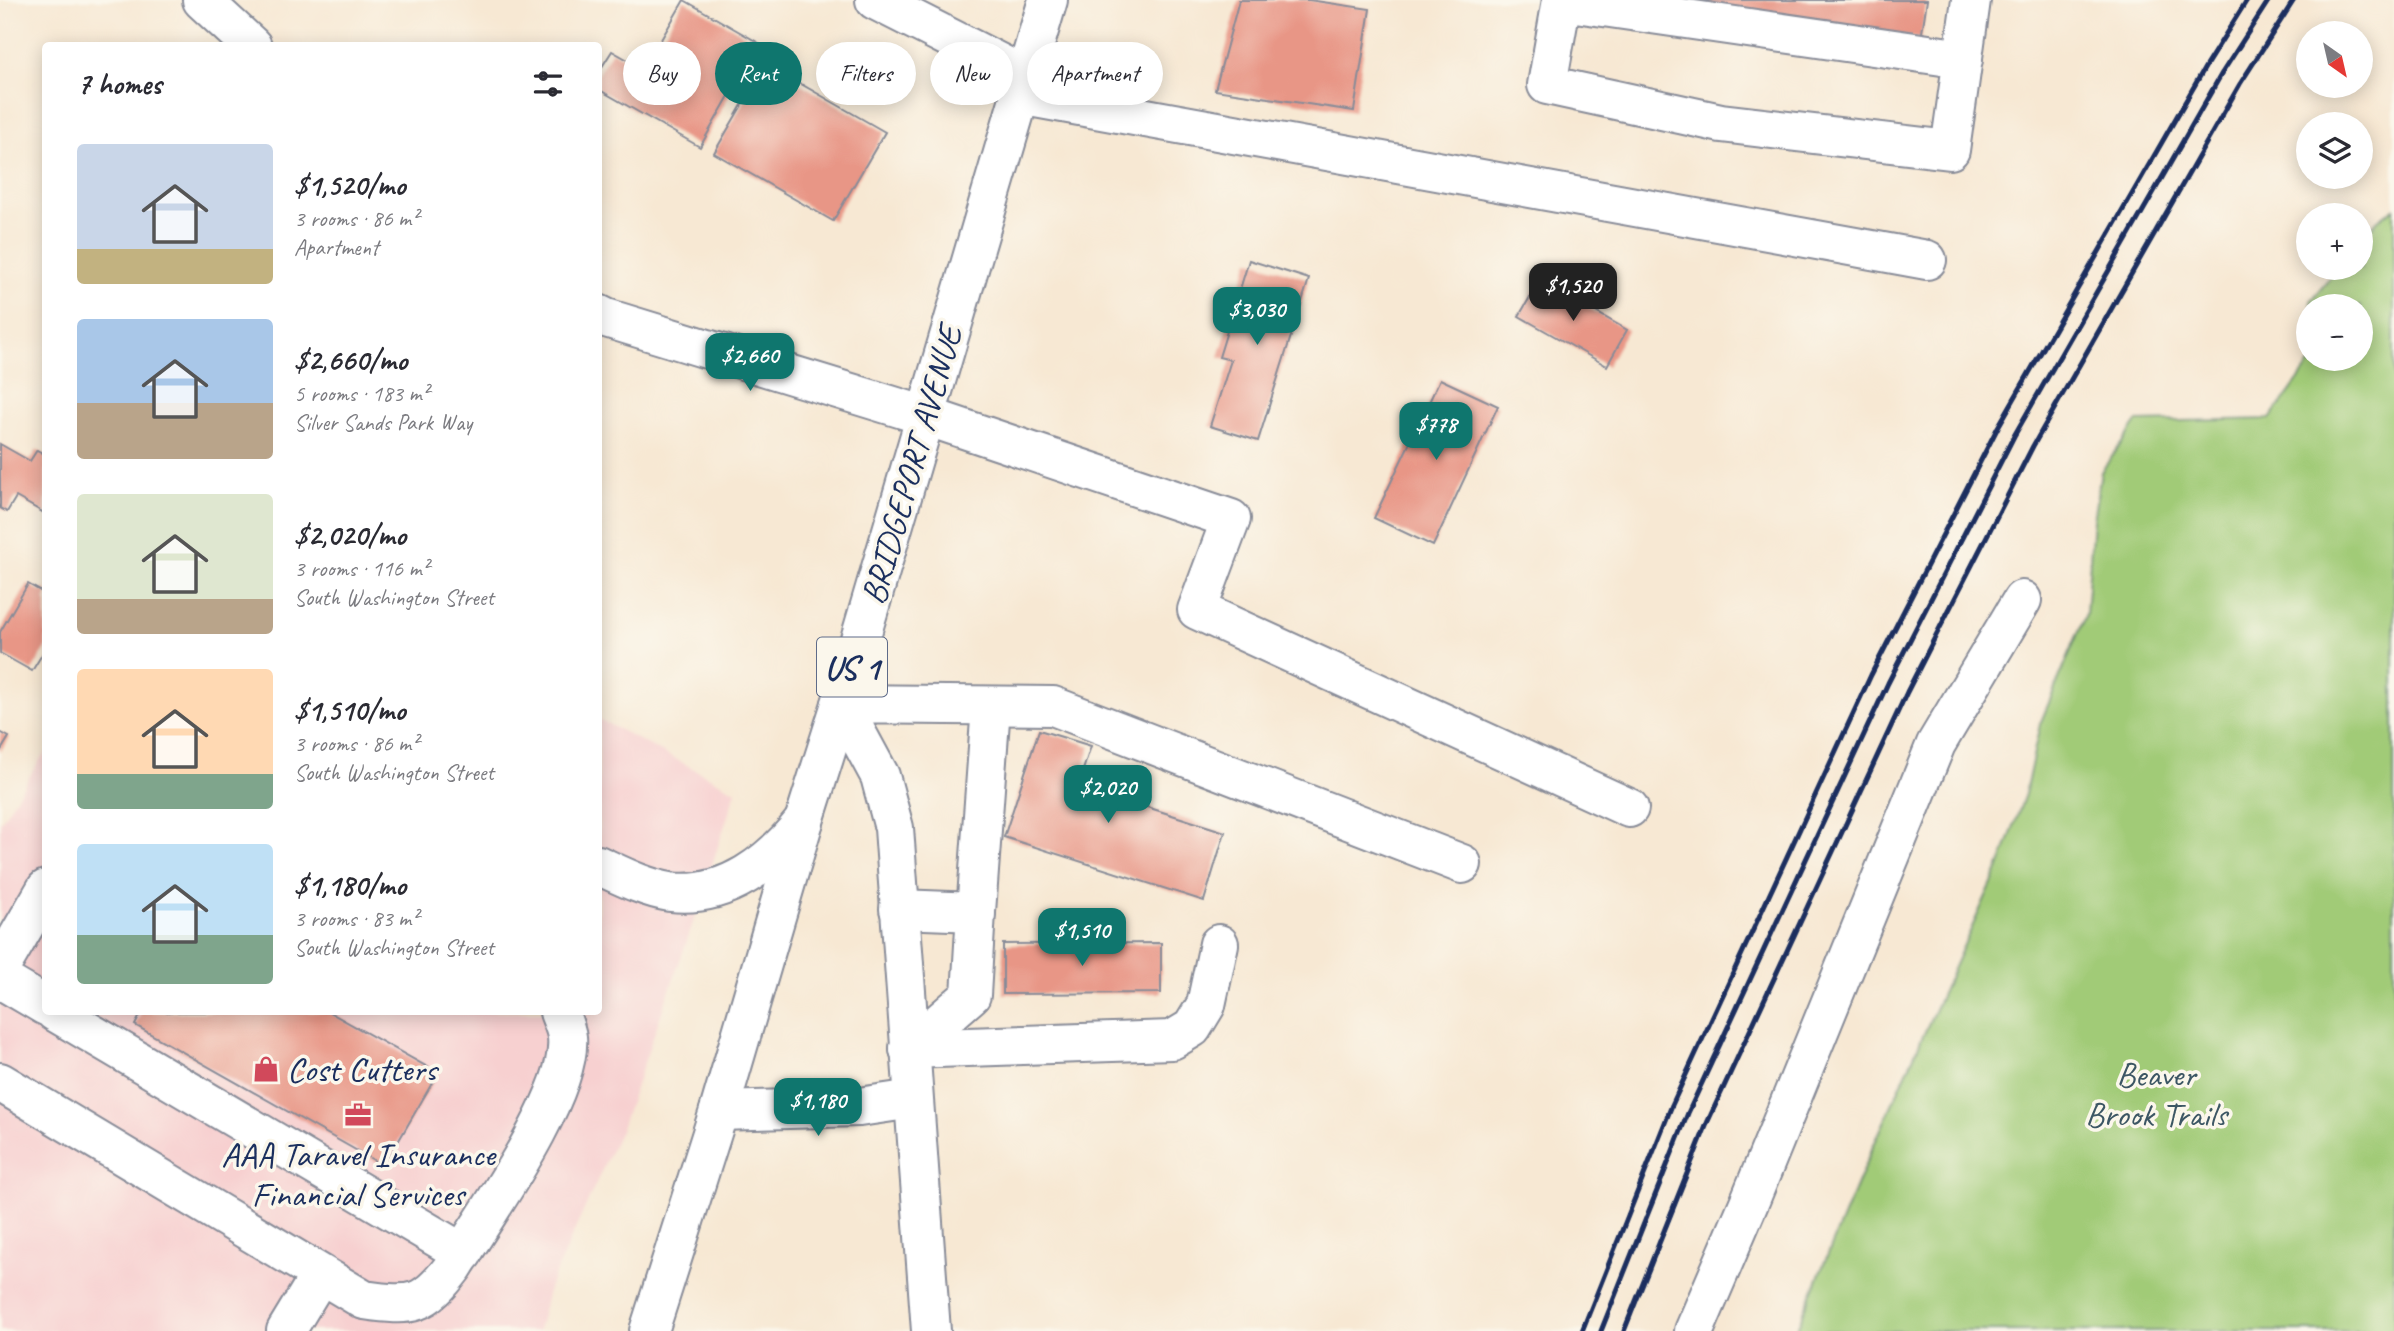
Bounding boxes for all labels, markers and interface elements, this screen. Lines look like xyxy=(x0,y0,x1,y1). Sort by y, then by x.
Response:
north arrow xyxy=(2296,21,2373,98)
map controls xyxy=(2296,21,2373,371)
chip: Buy xyxy=(623,42,701,105)
chip: Rent xyxy=(715,42,802,105)
chip: Filters xyxy=(816,42,916,105)
chip: New xyxy=(930,42,1013,105)
chip: Apartment xyxy=(1027,42,1163,105)
text: 7 homes xyxy=(77,65,162,103)
icon: filters xyxy=(529,65,567,103)
button: layers xyxy=(2296,112,2373,189)
text: $1,520/mo xyxy=(294,166,405,204)
icon: home xyxy=(133,172,217,256)
button: + xyxy=(2296,203,2373,280)
text: 3 rooms · 86 m² xyxy=(294,204,418,233)
text: Apartment xyxy=(294,233,379,262)
pin: $1,520 xyxy=(1516,264,1630,323)
text: $1,520 xyxy=(1545,271,1601,300)
pin: $3,030 xyxy=(1200,288,1314,347)
button: − xyxy=(2296,294,2373,371)
text: $3,030 xyxy=(1229,295,1285,324)
street label: BRIDGEPORT AVENUE xyxy=(850,317,974,609)
pin: $2,660 xyxy=(693,334,807,393)
text: $2,660/mo xyxy=(294,341,407,379)
text: $2,660 xyxy=(721,341,779,370)
icon: home xyxy=(133,347,217,431)
text: 5 rooms · 183 m² xyxy=(294,379,429,408)
pin: $778 xyxy=(1395,402,1477,462)
text: Silver Sands Park Way xyxy=(294,408,472,437)
text: $778 xyxy=(1415,410,1457,439)
text: $2,020/mo xyxy=(294,516,406,554)
icon: home xyxy=(133,522,217,606)
text: 3 rooms · 116 m² xyxy=(294,554,429,583)
text: South Washington Street xyxy=(294,583,494,612)
road number: US 1 xyxy=(817,638,887,696)
text: $1,510/mo xyxy=(294,691,405,729)
icon: home xyxy=(133,697,217,781)
text: 3 rooms · 86 m² xyxy=(294,729,418,758)
text: South Washington Street xyxy=(294,758,494,787)
pin: $2,020 xyxy=(1051,766,1165,825)
text: $2,020 xyxy=(1080,773,1136,802)
text: $1,180/mo xyxy=(294,866,406,904)
icon: home xyxy=(133,872,217,956)
text: 3 rooms · 83 m² xyxy=(294,904,418,933)
pin: $1,510 xyxy=(1025,908,1139,968)
text: $1,510 xyxy=(1054,916,1110,945)
text: South Washington Street xyxy=(294,933,494,962)
place label: Cost Cutters xyxy=(287,1047,440,1092)
park label: Beaver Brook Trails xyxy=(2085,1052,2230,1137)
shop icon: Cost Cutters xyxy=(251,1054,281,1084)
pin: $1,180 xyxy=(761,1078,875,1138)
text: $1,180 xyxy=(790,1086,846,1115)
office icon: AAA Taravel Insurance Financial Services xyxy=(343,1100,373,1130)
place label: AAA Taravel Insurance Financial Services xyxy=(221,1132,497,1217)

